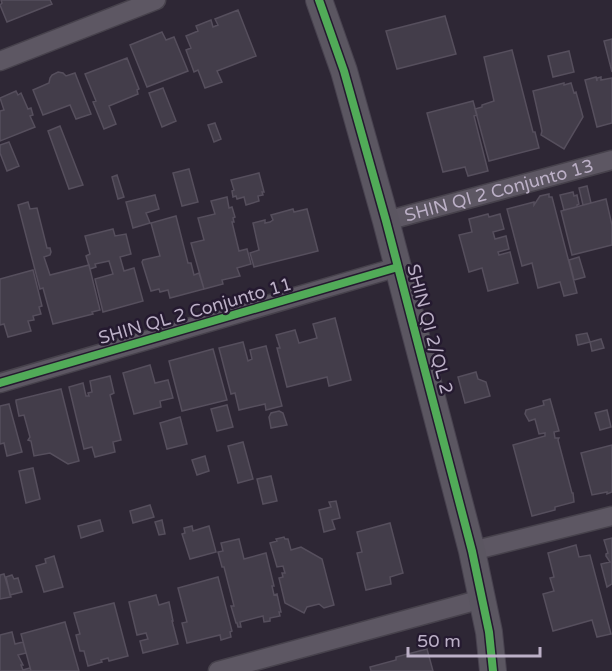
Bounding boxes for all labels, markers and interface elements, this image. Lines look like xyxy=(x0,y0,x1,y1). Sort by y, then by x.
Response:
street label: SHIN QI 2 Conjunto 13 xyxy=(402,154,596,227)
street label: SHIN QI 2/QL 2 xyxy=(402,262,458,396)
street label: SHIN QL 2 Conjunto 11 xyxy=(96,273,294,349)
scale bar xyxy=(408,620,540,658)
text: 50 m xyxy=(417,630,461,652)

